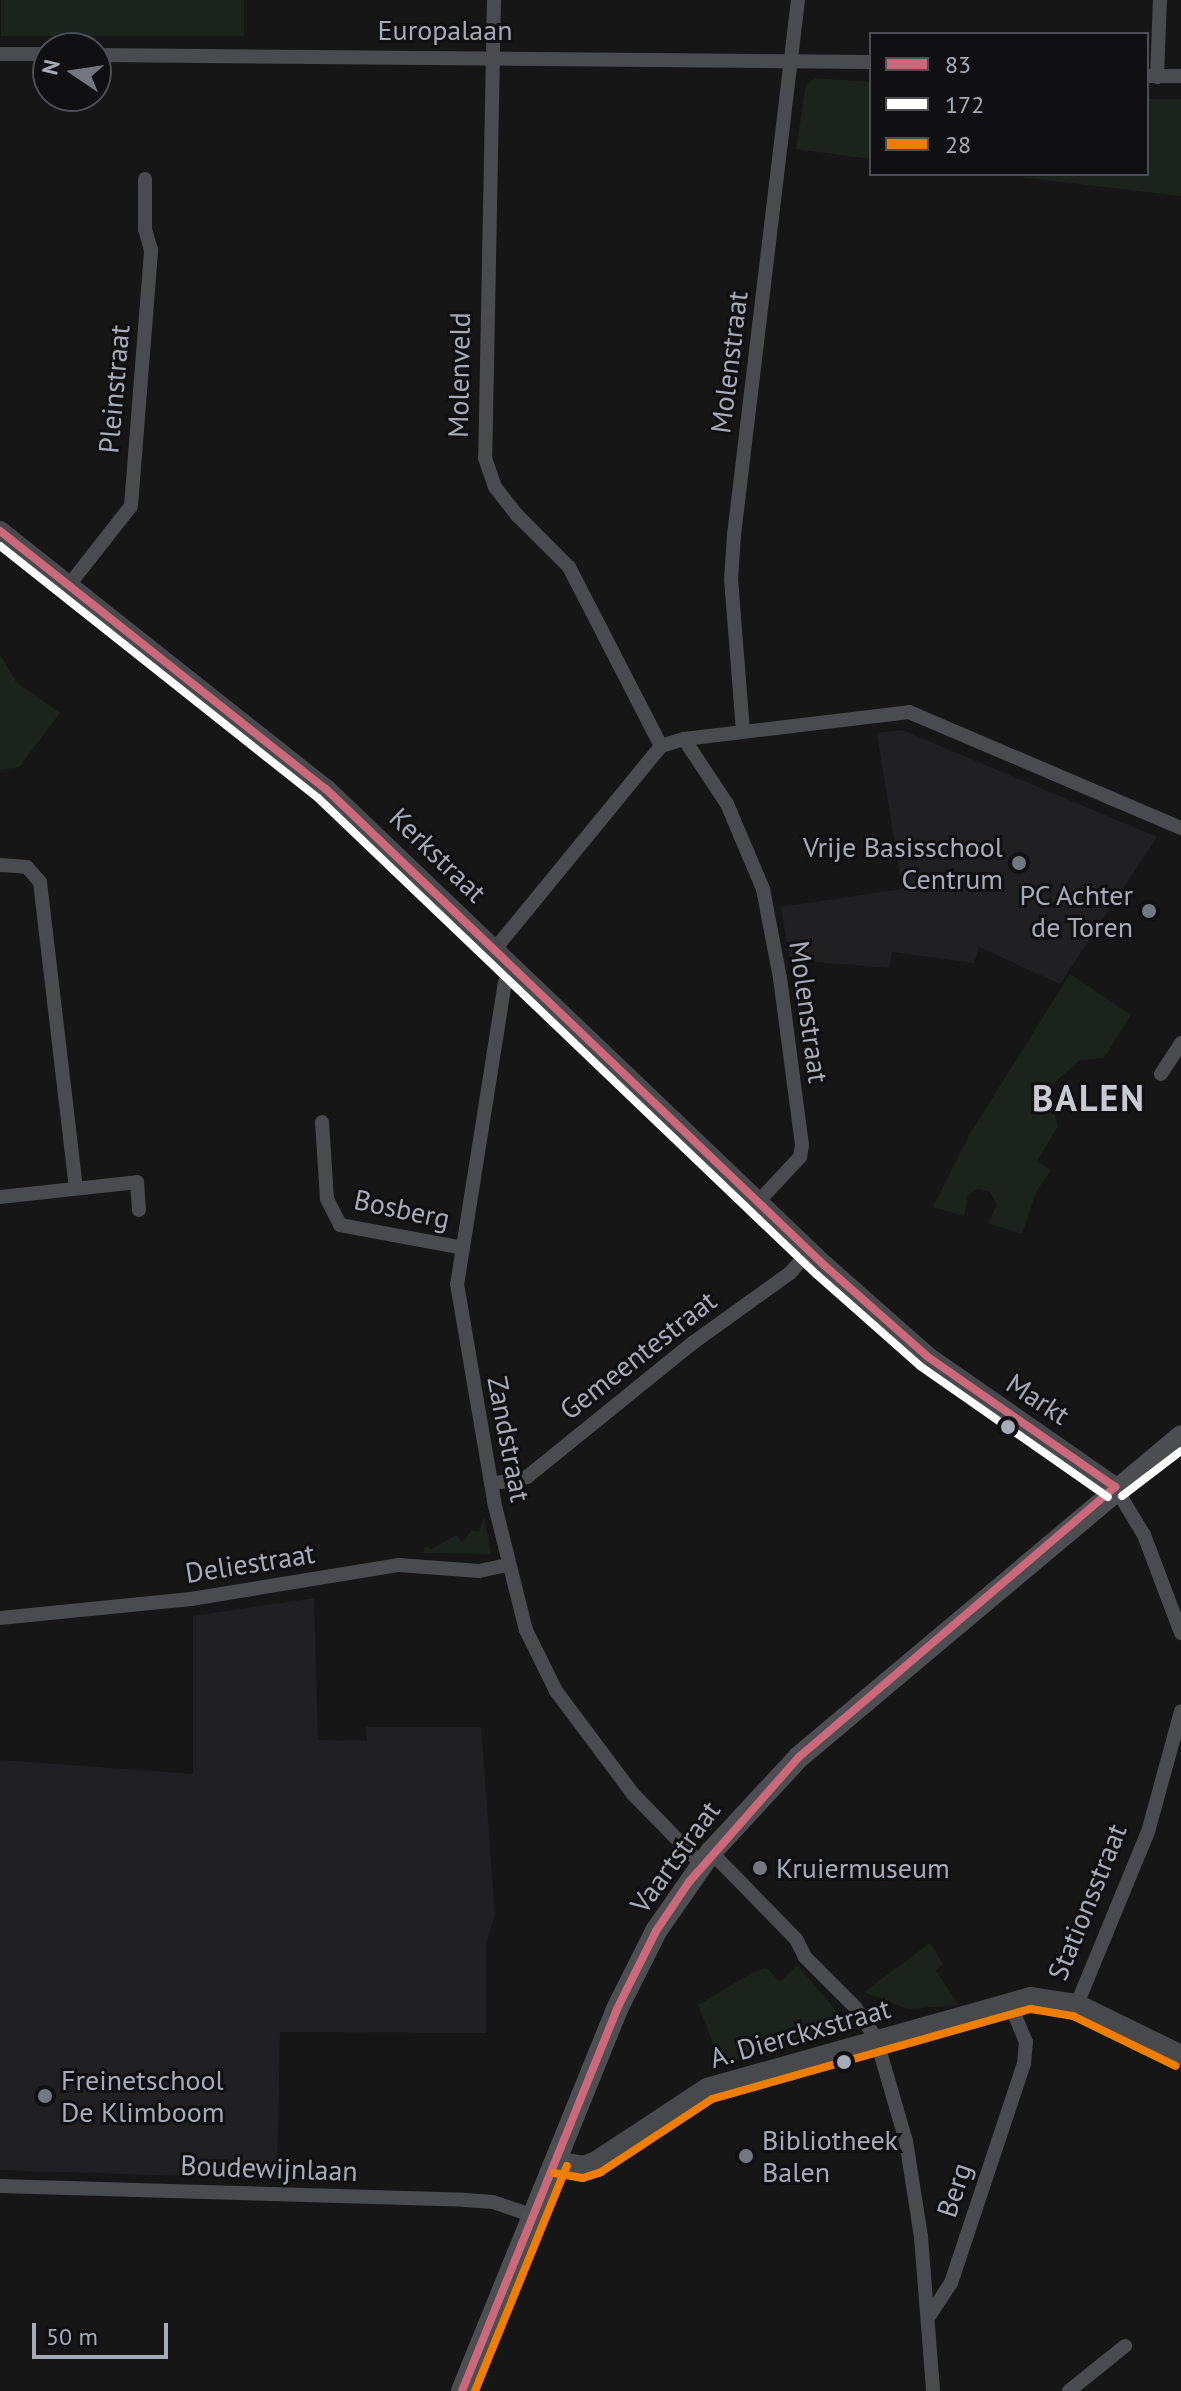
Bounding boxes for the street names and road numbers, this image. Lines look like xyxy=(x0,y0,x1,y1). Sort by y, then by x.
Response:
street label: Europalaan xyxy=(378,13,512,47)
street label: Molenstraat xyxy=(704,289,754,435)
street label: Molenveld xyxy=(441,312,477,438)
street label: Pleinstraat xyxy=(92,323,136,455)
street label: Kerkstraat xyxy=(383,801,493,909)
street label: Molenstraat xyxy=(782,939,836,1085)
street label: Bosberg xyxy=(351,1182,453,1236)
street label: Gemeentestraat xyxy=(553,1284,723,1426)
street label: Markt xyxy=(1000,1366,1076,1432)
street label: Zandstraat xyxy=(480,1373,538,1505)
street label: Deliestraat xyxy=(183,1536,317,1590)
street label: Vaartstraat xyxy=(623,1794,727,1920)
street label: Stationsstraat xyxy=(1040,1819,1134,1985)
street label: A. Dierckxstraat xyxy=(705,1991,895,2075)
street label: Boudewijnlaan xyxy=(180,2148,358,2188)
street label: Berg xyxy=(930,2159,978,2221)

